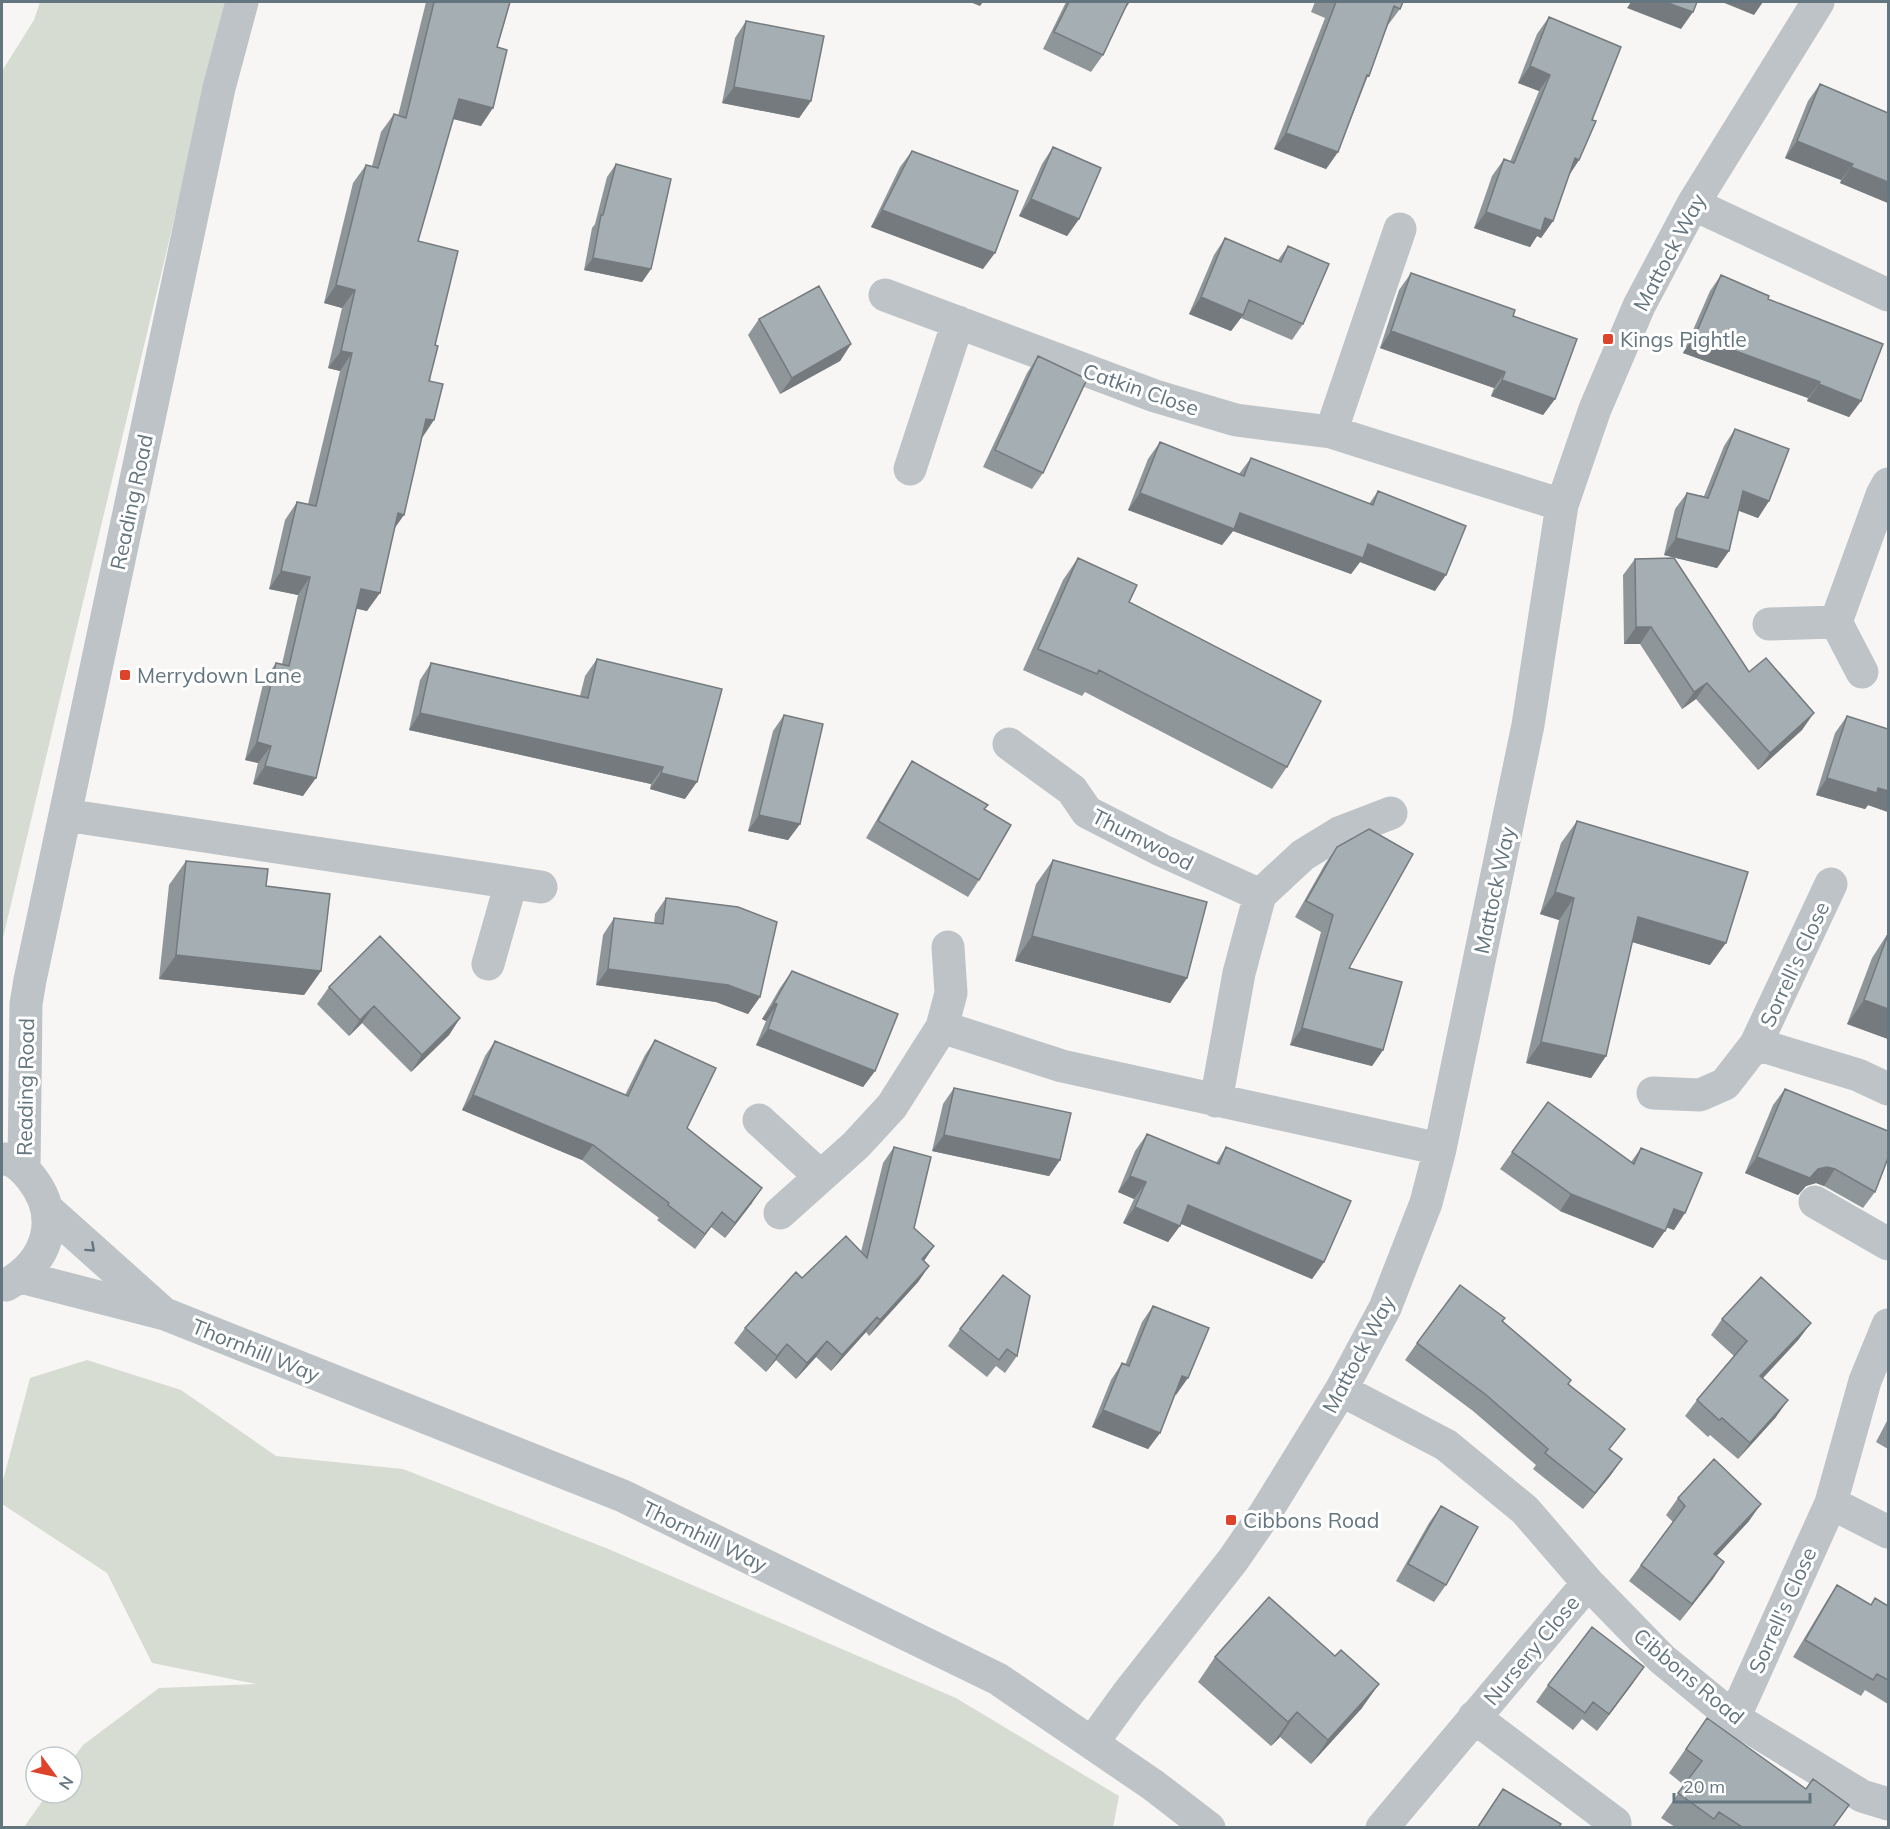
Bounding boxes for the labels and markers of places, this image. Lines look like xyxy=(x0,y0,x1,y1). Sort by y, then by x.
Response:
place label: Kings Pightle xyxy=(1620,326,1747,352)
marker: Kings Pightle xyxy=(1601,332,1615,346)
place label: Merrydown Lane xyxy=(137,662,302,688)
marker: Merrydown Lane xyxy=(118,668,132,682)
place label: Cibbons Road xyxy=(1243,1507,1379,1533)
marker: Cibbons Road xyxy=(1224,1513,1238,1527)

